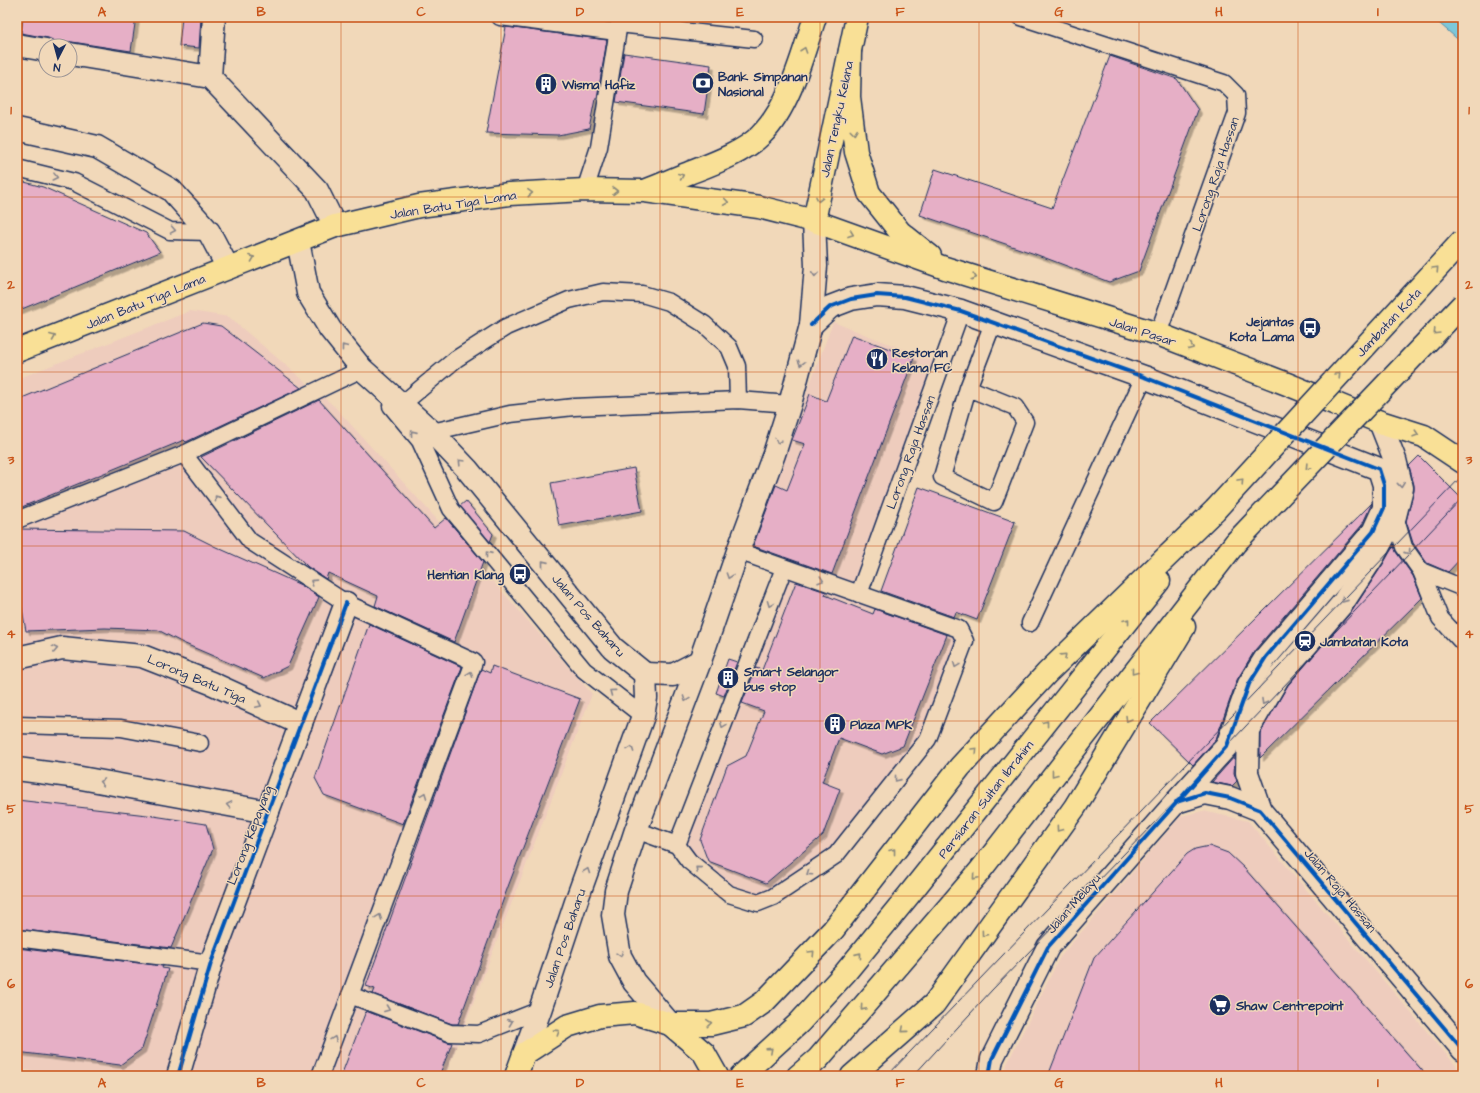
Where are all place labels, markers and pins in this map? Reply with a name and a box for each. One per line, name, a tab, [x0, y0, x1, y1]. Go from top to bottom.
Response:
place label: Bank Simpanan Nasional	[718, 68, 808, 101]
bank icon: Bank Simpanan Nasional	[690, 70, 716, 96]
building icon: Wisma Hafiz	[533, 71, 559, 97]
place label: Wisma Hafiz	[561, 76, 636, 94]
place label: Jejantas Kota Lama	[1229, 313, 1294, 346]
bus stop icon: Jejantas Kota Lama	[1297, 315, 1323, 341]
place label: Restoran Kelana FC	[892, 344, 953, 377]
restaurant icon: Restoran Kelana FC	[864, 346, 890, 372]
bus stop icon: Hentian Klang	[507, 561, 533, 587]
place label: Hentian Klang	[427, 566, 504, 586]
station icon: Jambatan Kota	[1292, 628, 1318, 654]
place label: Jambatan Kota	[1319, 633, 1409, 651]
place label: Smart Selangor bus stop	[743, 663, 839, 697]
building icon: Smart Selangor bus stop	[715, 665, 741, 691]
building icon: Plaza MPK	[822, 711, 848, 737]
place label: Plaza MPK	[850, 716, 912, 734]
supermarket icon: Shaw Centrepoint	[1207, 992, 1233, 1018]
place label: Shaw Centrepoint	[1235, 997, 1344, 1016]

